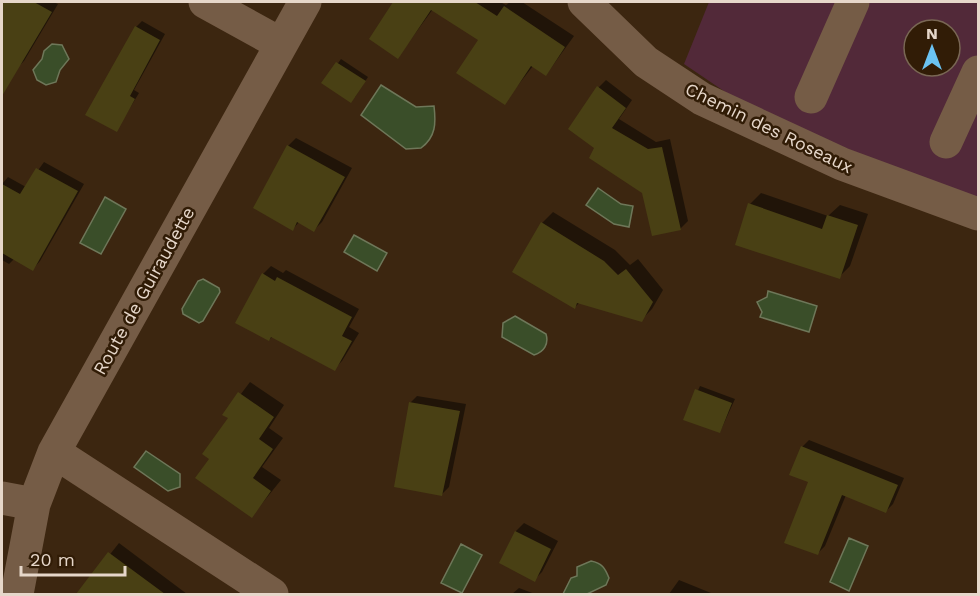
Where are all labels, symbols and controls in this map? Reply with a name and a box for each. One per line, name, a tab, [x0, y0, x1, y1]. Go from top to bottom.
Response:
north arrow	[902, 18, 962, 78]
text: N	[926, 24, 938, 43]
street label: Chemin des Roseaux	[682, 78, 856, 177]
street label: Route de Guiraudette	[89, 203, 198, 378]
scale bar	[21, 539, 124, 577]
text: 20 m	[30, 549, 75, 570]

